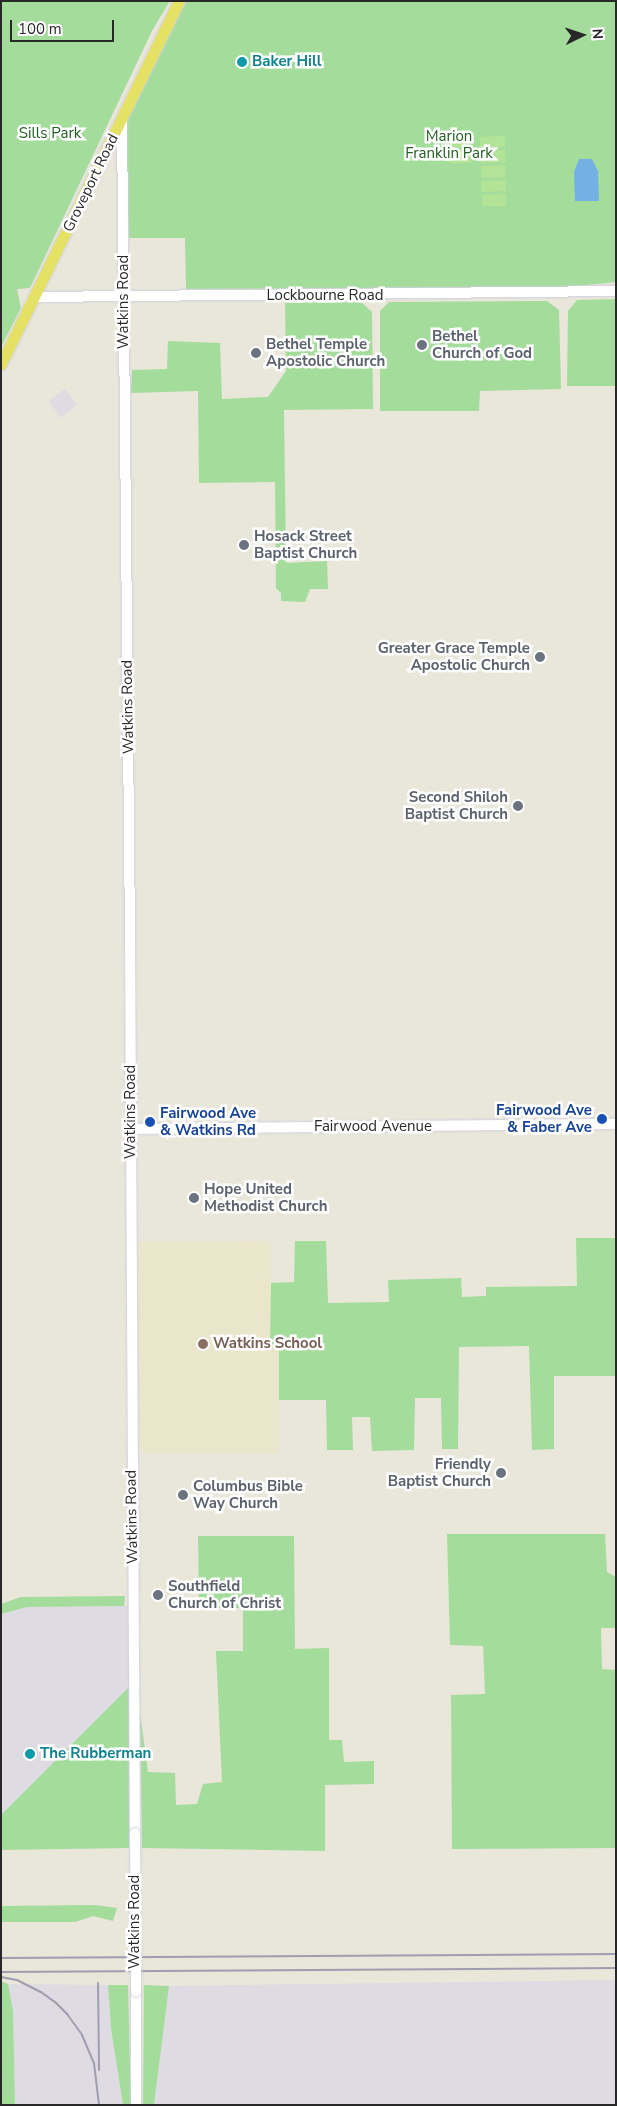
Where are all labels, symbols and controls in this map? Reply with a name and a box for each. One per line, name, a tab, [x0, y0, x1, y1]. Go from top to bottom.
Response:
scale bar	[12, 10, 116, 42]
north arrow	[557, 10, 607, 60]
text: 100 m	[18, 19, 62, 39]
text: N	[588, 28, 607, 40]
place label: Baker Hill	[252, 53, 321, 71]
marker: Baker Hill	[236, 56, 248, 68]
park label: Sills Park	[19, 125, 81, 143]
park label: Marion Franklin Park	[405, 127, 493, 162]
street label: Groveport Road	[59, 131, 123, 235]
street label: Watkins Road	[115, 255, 133, 349]
street label: Lockbourne Road	[267, 287, 383, 305]
place label: Bethel Church of God	[432, 327, 532, 362]
place label: Bethel Temple Apostolic Church	[266, 335, 385, 370]
marker: Bethel Church of God	[416, 339, 428, 351]
marker: Bethel Temple Apostolic Church	[250, 347, 262, 359]
place label: Hosack Street Baptist Church	[254, 527, 357, 562]
marker: Hosack Street Baptist Church	[238, 539, 250, 551]
place label: Greater Grace Temple Apostolic Church	[378, 639, 530, 674]
marker: Greater Grace Temple Apostolic Church	[534, 651, 546, 663]
street label: Watkins Road	[118, 660, 138, 754]
place label: Second Shiloh Baptist Church	[405, 788, 508, 823]
marker: Second Shiloh Baptist Church	[512, 800, 524, 812]
street label: Watkins Road	[122, 1065, 140, 1159]
place label: Fairwood Ave & Faber Ave	[496, 1101, 592, 1136]
place label: Fairwood Ave & Watkins Rd	[160, 1104, 256, 1139]
marker: Fairwood Ave & Faber Ave	[596, 1113, 608, 1125]
marker: Fairwood Ave & Watkins Rd	[144, 1116, 156, 1128]
street label: Fairwood Avenue	[314, 1118, 432, 1136]
place label: Hope United Methodist Church	[204, 1180, 327, 1215]
marker: Hope United Methodist Church	[188, 1192, 200, 1204]
place label: Watkins School	[213, 1335, 322, 1353]
marker: Watkins School	[197, 1338, 209, 1350]
place label: Friendly Baptist Church	[388, 1455, 491, 1490]
marker: Friendly Baptist Church	[495, 1467, 507, 1479]
street label: Watkins Road	[122, 1470, 142, 1564]
place label: Columbus Bible Way Church	[193, 1477, 303, 1512]
marker: Columbus Bible Way Church	[177, 1489, 189, 1501]
place label: Southfield Church of Christ	[168, 1577, 281, 1612]
marker: Southfield Church of Christ	[152, 1589, 164, 1601]
place label: The Rubberman	[40, 1745, 151, 1763]
marker: The Rubberman	[24, 1748, 36, 1760]
street label: Watkins Road	[126, 1875, 144, 1969]

